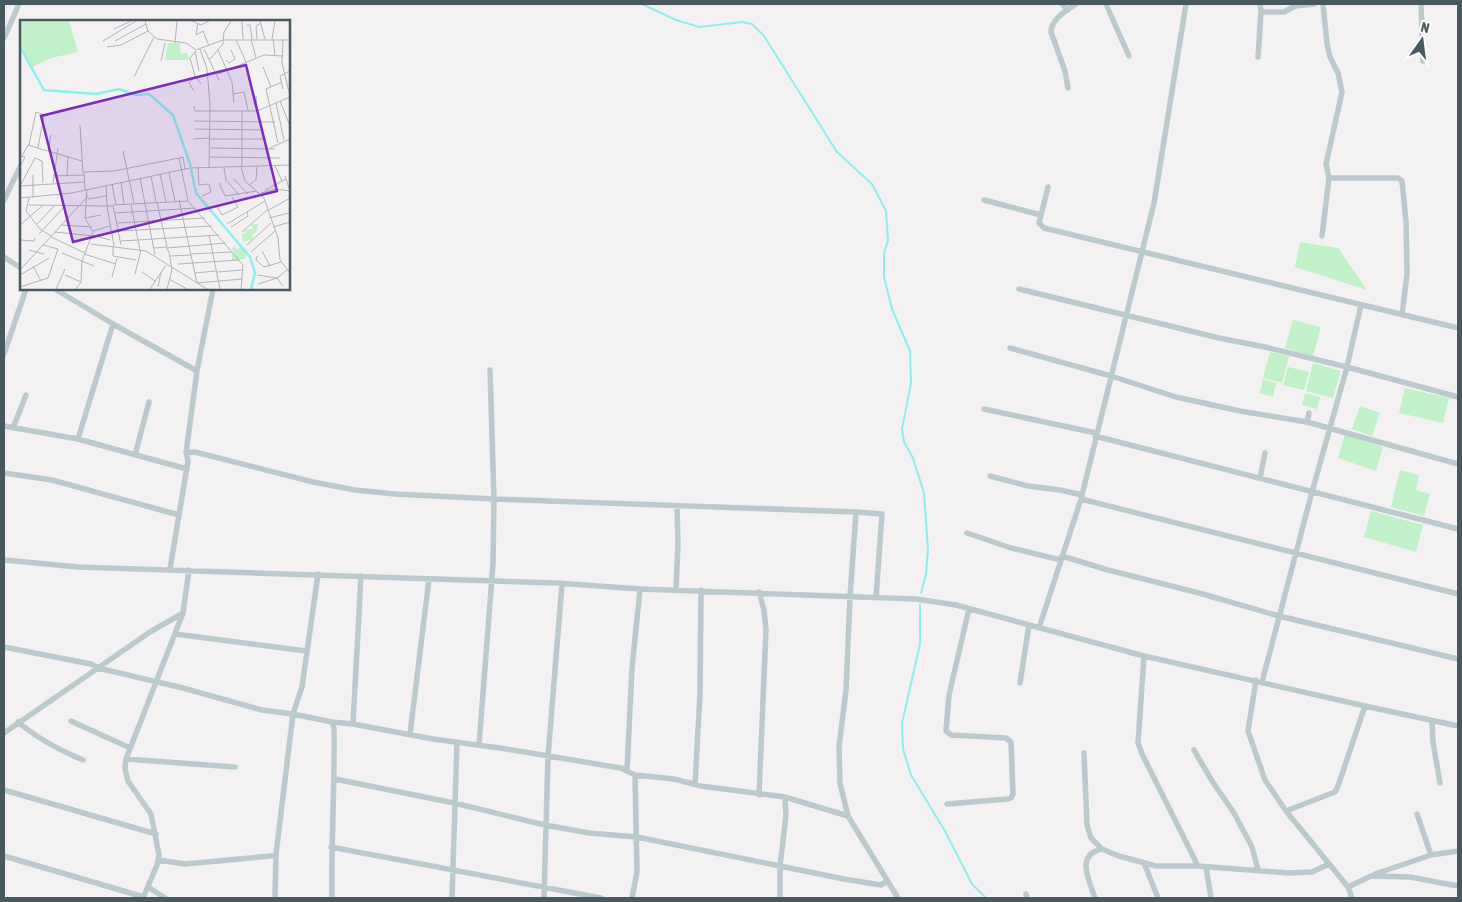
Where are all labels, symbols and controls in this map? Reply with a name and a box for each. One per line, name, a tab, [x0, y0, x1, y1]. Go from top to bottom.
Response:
north arrow	[1397, 15, 1447, 65]
text: N	[1419, 19, 1431, 36]
inset map	[20, 20, 290, 290]

